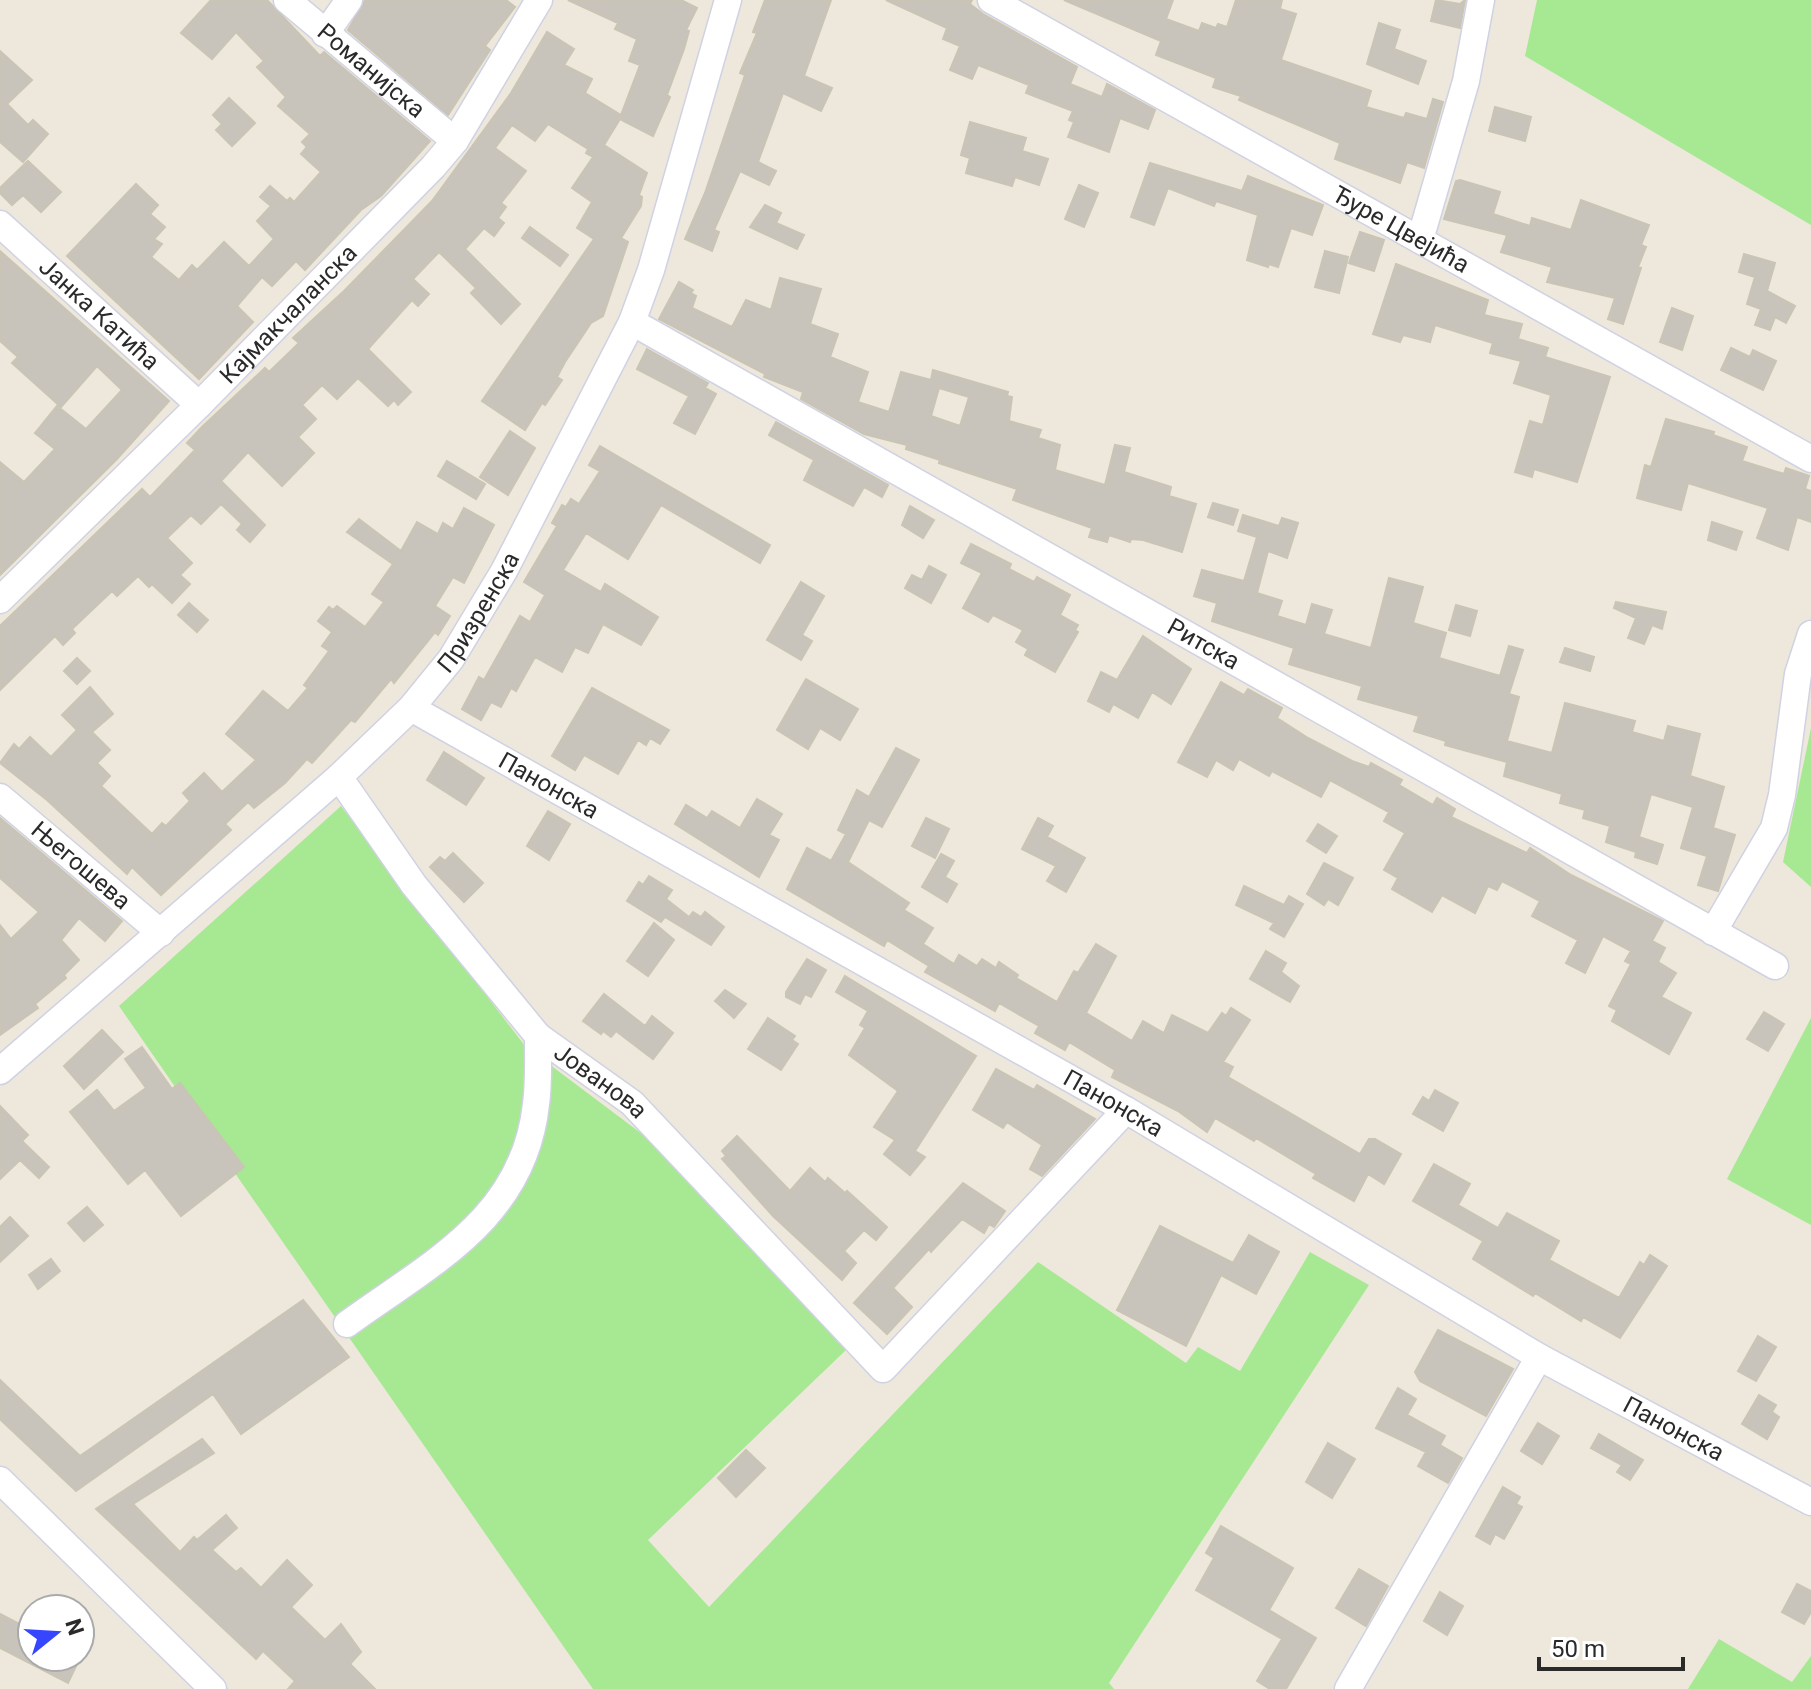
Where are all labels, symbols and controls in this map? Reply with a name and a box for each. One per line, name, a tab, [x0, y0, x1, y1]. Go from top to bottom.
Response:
street label: Романијска	[312, 18, 431, 124]
street label: Ђуре Цвејића	[1328, 180, 1474, 279]
street label: Кајмакчаланска	[214, 239, 363, 389]
street label: Јанка Катића	[33, 252, 165, 376]
street label: Призренска	[432, 547, 525, 678]
street label: Ритска	[1163, 613, 1244, 675]
street label: Панонска	[494, 746, 604, 825]
street label: Његошева	[26, 816, 136, 915]
street label: Јованова	[549, 1038, 653, 1124]
street label: Панонска	[1059, 1064, 1168, 1143]
street label: Панонска	[1618, 1390, 1729, 1467]
north arrow	[16, 1593, 96, 1673]
text: N	[60, 1616, 89, 1638]
scale bar	[1539, 1621, 1683, 1671]
text: 50 m	[1551, 1635, 1605, 1663]

